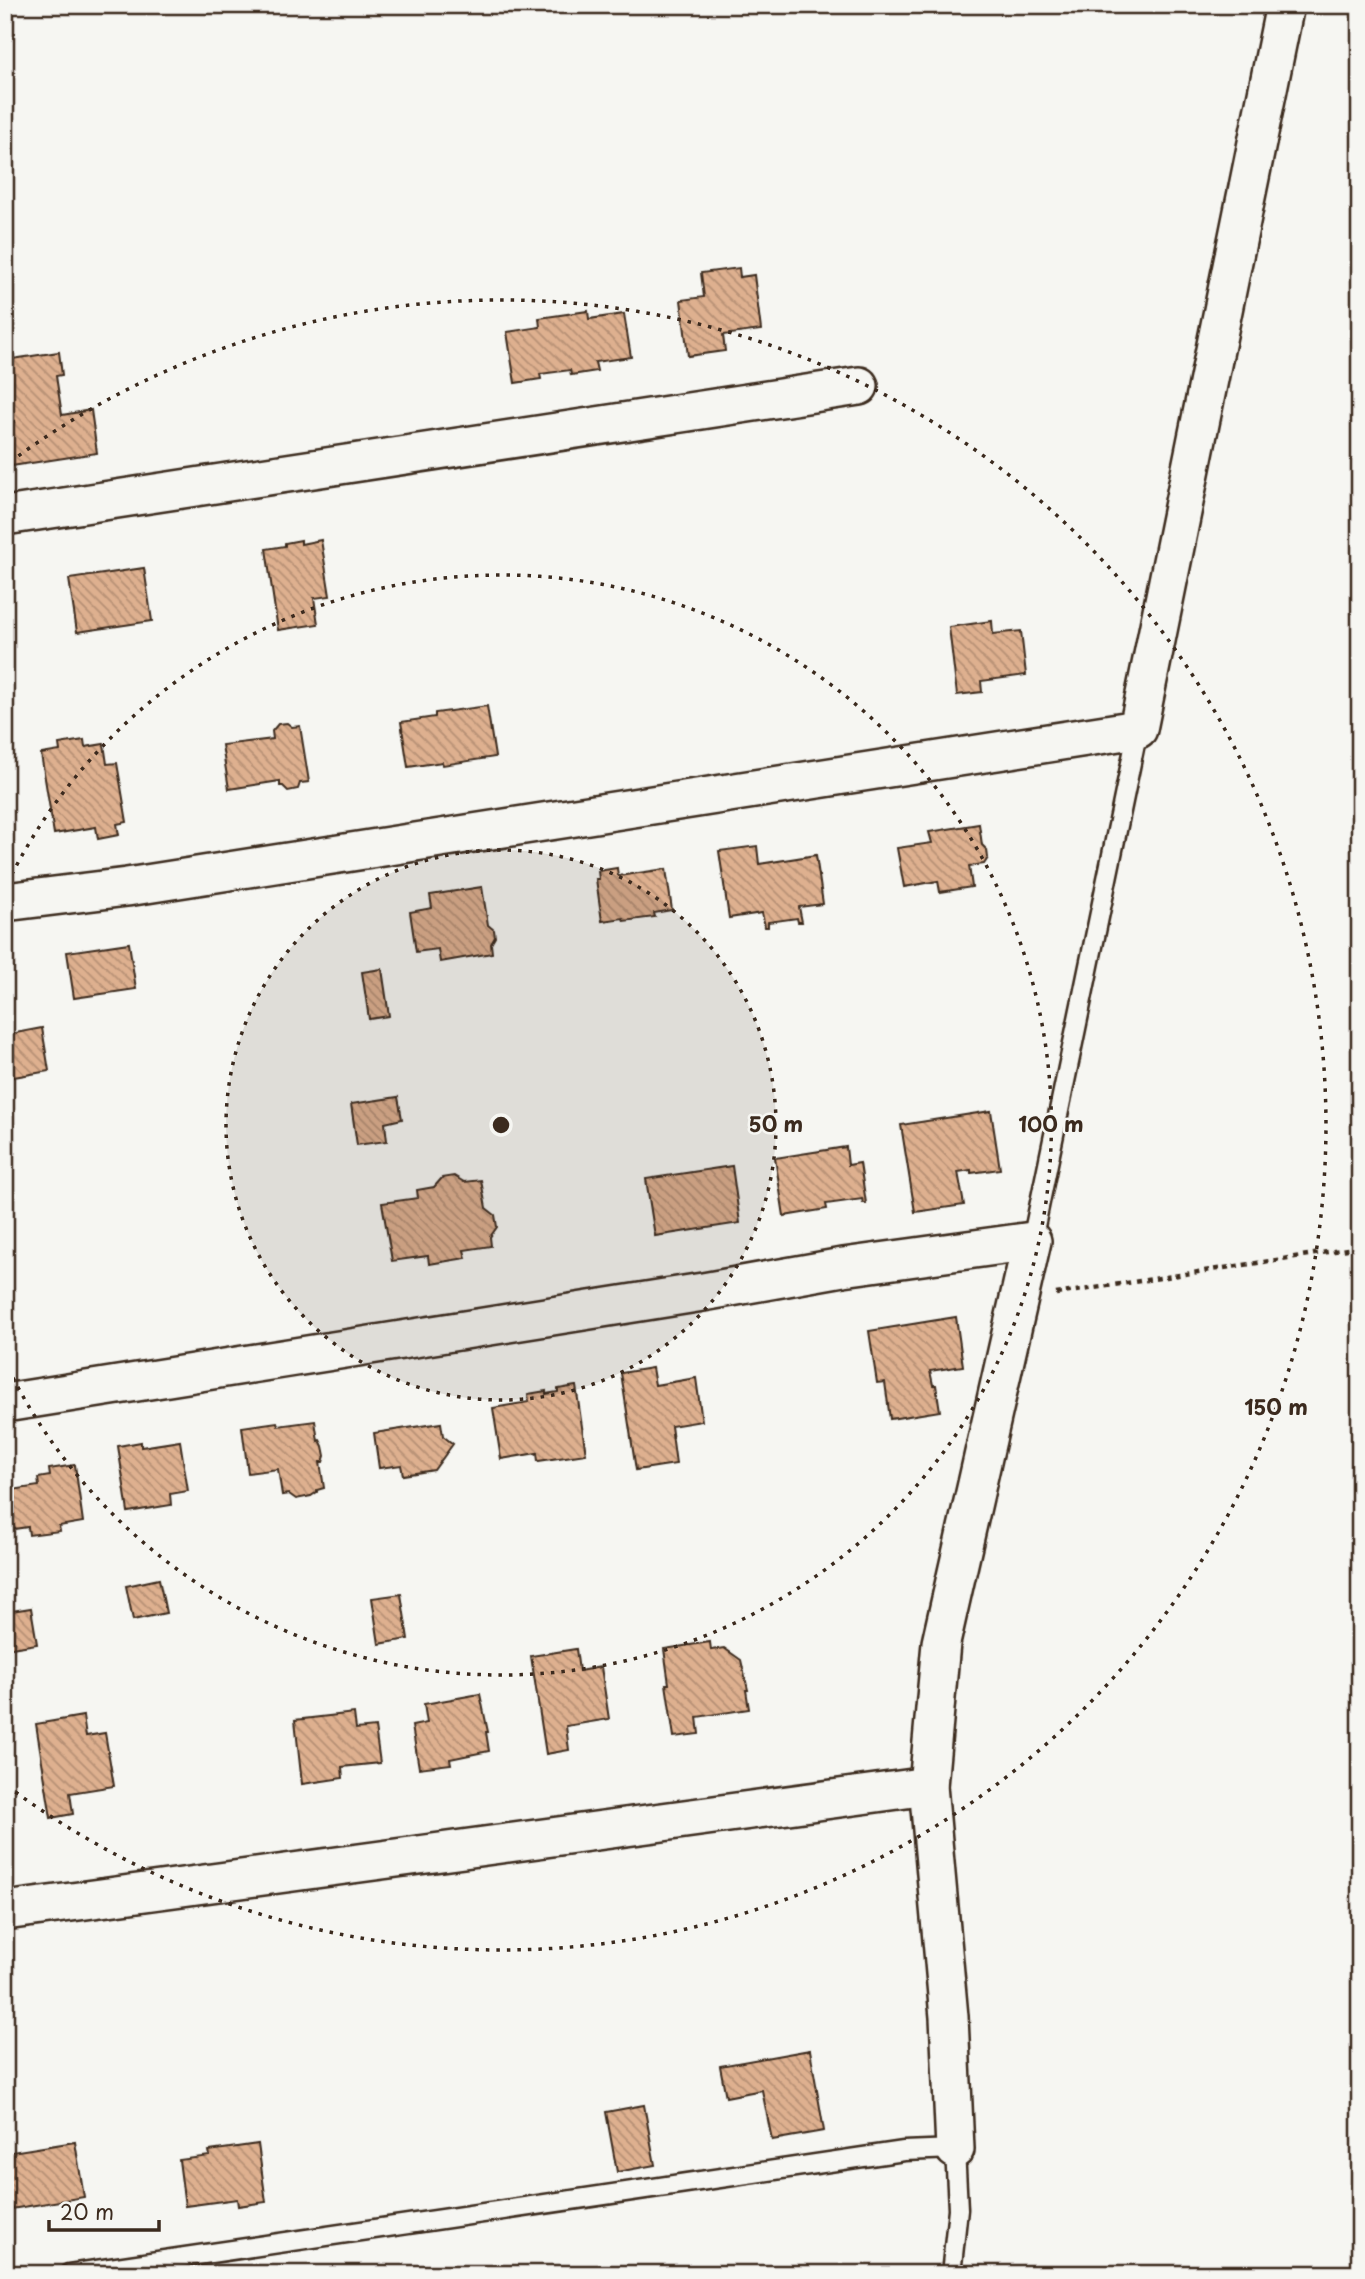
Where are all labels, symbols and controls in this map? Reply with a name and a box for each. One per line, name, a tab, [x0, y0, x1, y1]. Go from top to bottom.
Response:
text: 50 m	[749, 1107, 803, 1139]
text: 100 m	[1018, 1107, 1084, 1139]
centre of rings	[489, 1113, 513, 1137]
text: 150 m	[1244, 1390, 1308, 1422]
scale bar	[49, 2188, 159, 2232]
text: 20 m	[60, 2195, 114, 2227]

